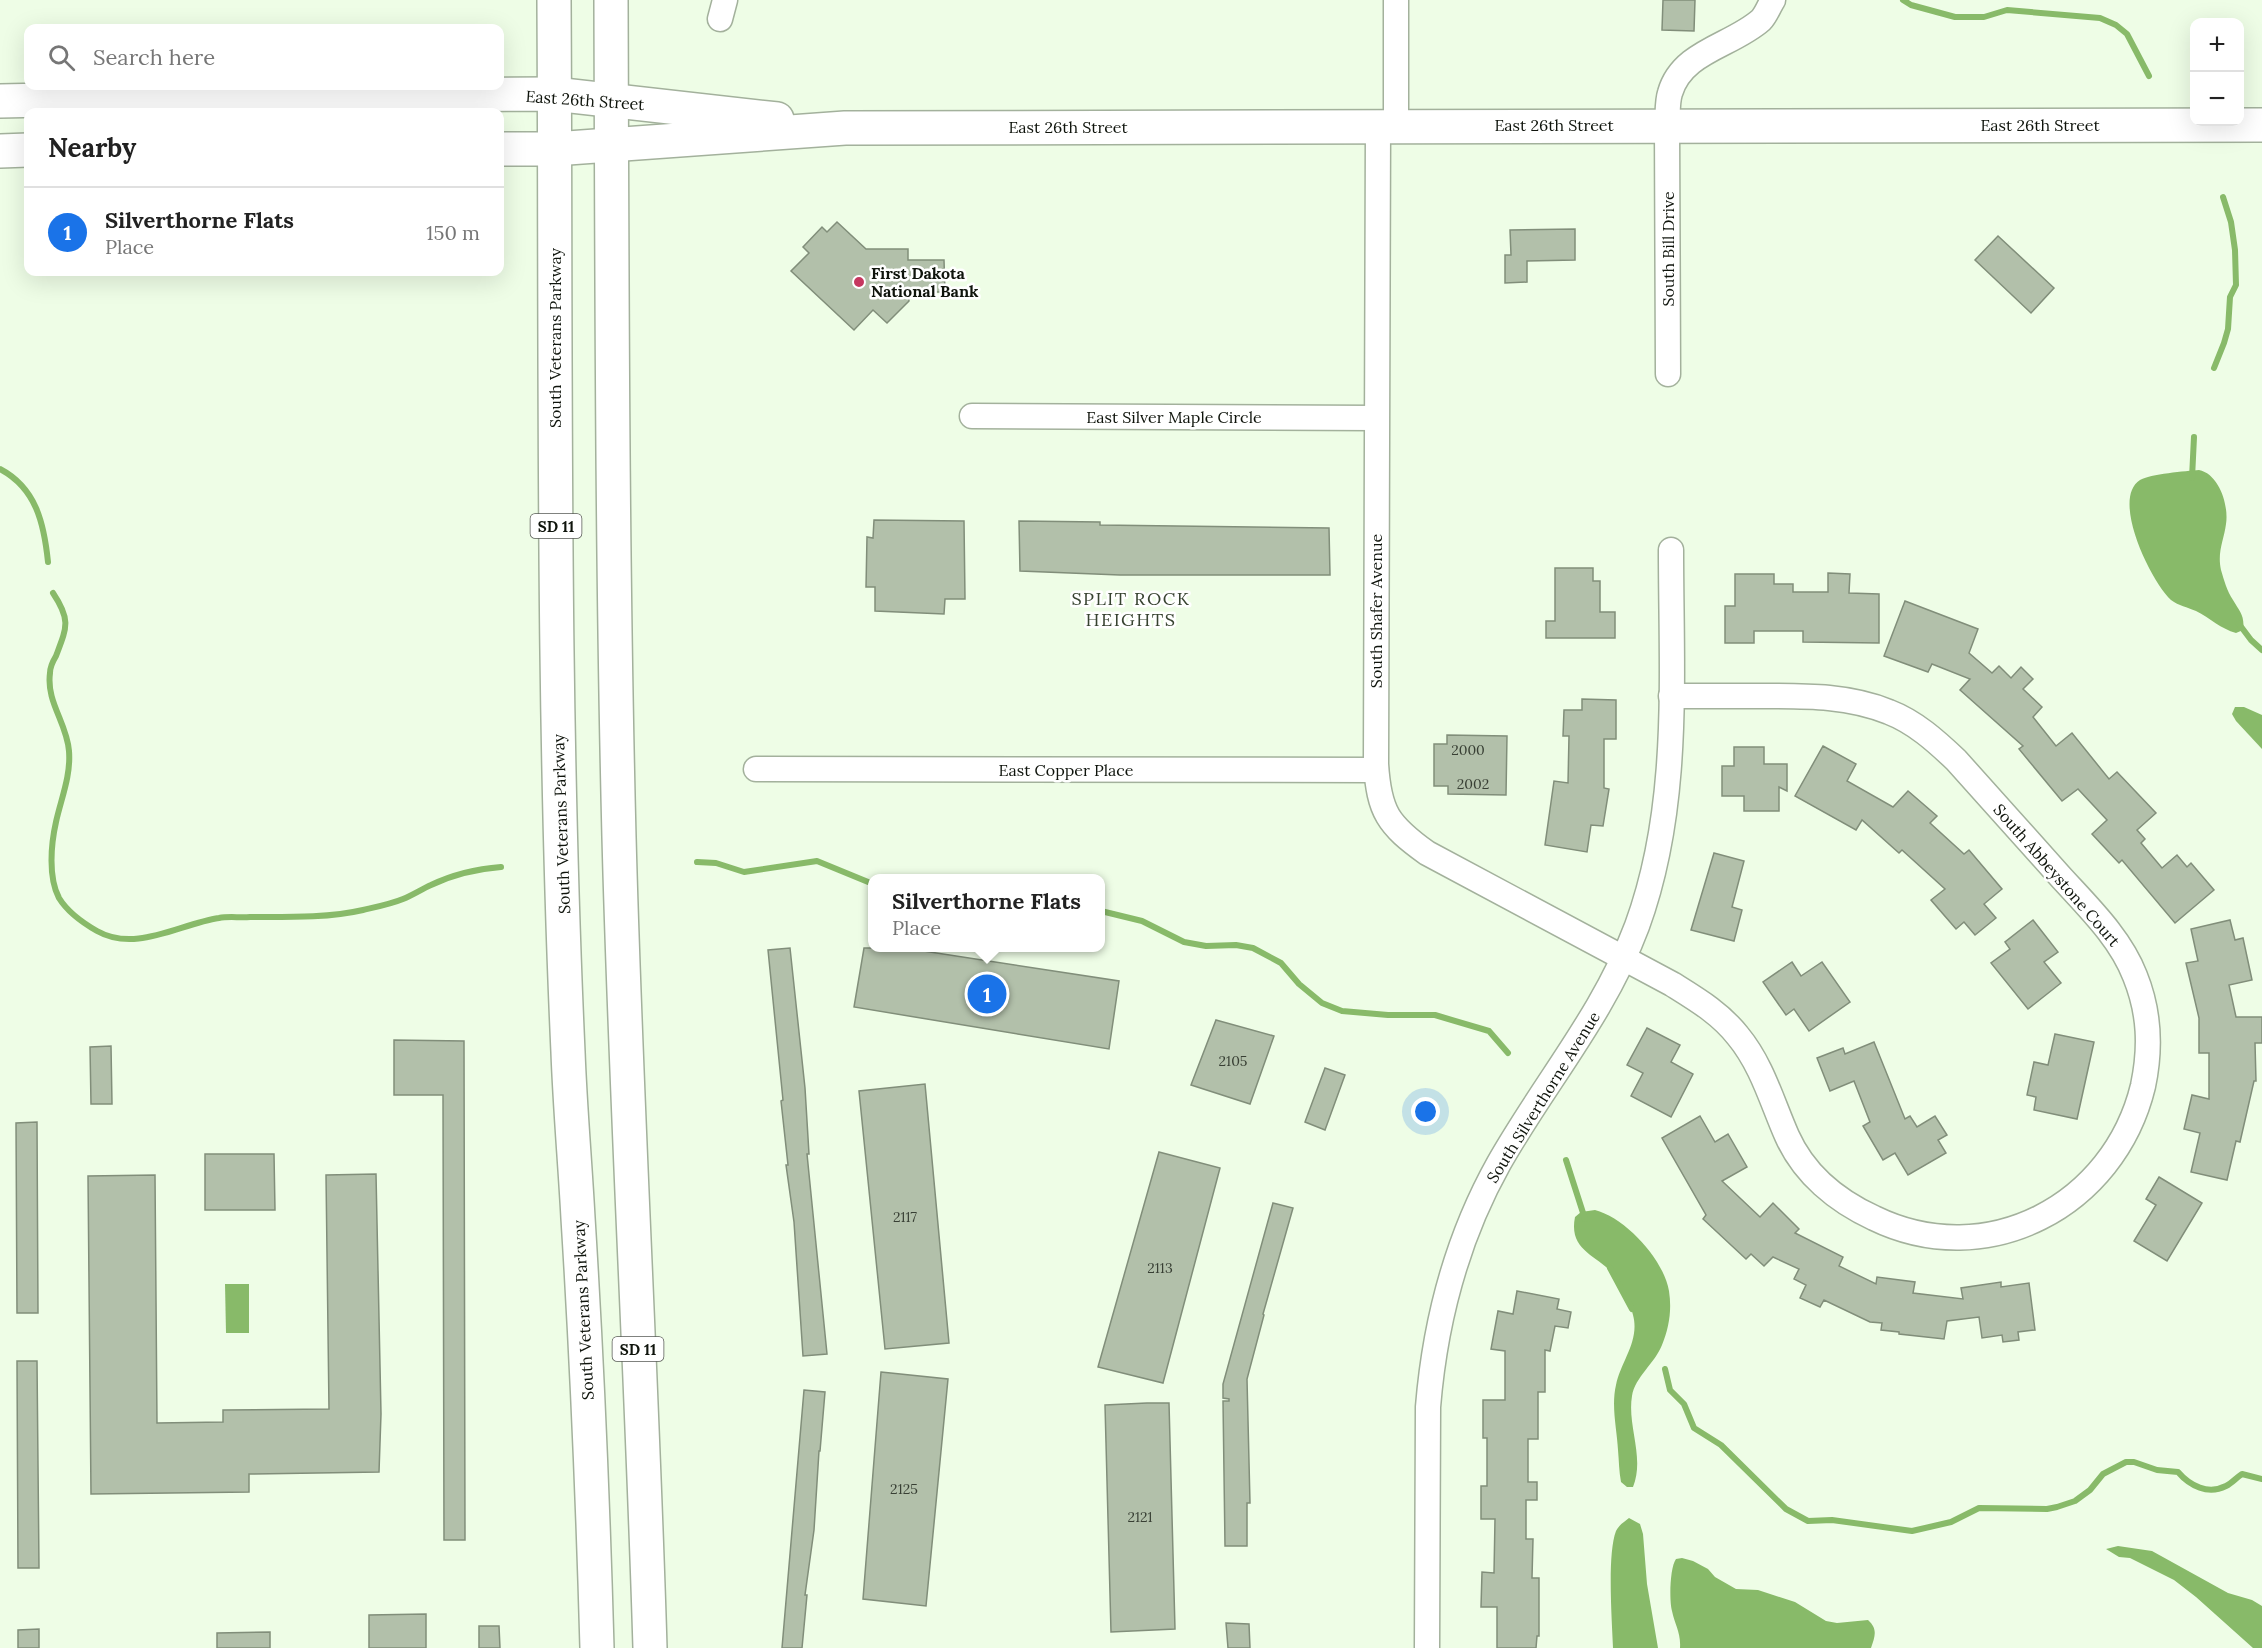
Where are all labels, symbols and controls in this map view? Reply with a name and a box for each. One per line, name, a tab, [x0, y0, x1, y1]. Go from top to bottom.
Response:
map controls	[2190, 18, 2244, 126]
button: +	[2190, 18, 2244, 72]
search box	[24, 24, 504, 90]
icon: search	[45, 41, 78, 74]
text: Search here	[93, 43, 215, 71]
button: −	[2190, 72, 2244, 126]
street label: East 26th Street	[525, 86, 646, 114]
street label: East 26th Street	[1494, 115, 1614, 135]
street label: East 26th Street	[1980, 115, 2100, 135]
street label: East 26th Street	[1008, 117, 1128, 137]
text: Nearby	[48, 131, 136, 164]
street label: South Bill Drive	[1658, 191, 1678, 307]
text: Silverthorne Flats	[105, 206, 294, 234]
text: 1	[63, 220, 72, 245]
text: 150 m	[426, 220, 480, 245]
text: Place	[105, 234, 154, 259]
street label: South Veterans Parkway	[545, 247, 565, 428]
place label: First Dakota National Bank	[871, 263, 979, 301]
marker: First Dakota National Bank	[852, 275, 866, 289]
street label: East Silver Maple Circle	[1086, 407, 1262, 427]
road number: SD 11	[530, 514, 582, 538]
street label: South Shafer Avenue	[1366, 534, 1386, 688]
district label: SPLIT ROCK HEIGHTS	[1071, 587, 1191, 631]
street label: South Veterans Parkway	[548, 733, 574, 914]
house number: 2000	[1451, 741, 1485, 759]
street label: East Copper Place	[999, 760, 1134, 780]
house number: 2002	[1457, 775, 1489, 793]
street label: South Abbeystone Court	[1990, 800, 2125, 951]
popup	[868, 874, 1105, 952]
text: Silverthorne Flats	[892, 887, 1081, 915]
text: Place	[892, 915, 941, 940]
pin: 1	[968, 972, 1006, 1016]
street label: South Silverthorne Avenue	[1482, 1007, 1604, 1186]
house number: 2105	[1219, 1052, 1247, 1070]
your location	[1411, 1097, 1440, 1126]
house number: 2117	[893, 1208, 918, 1226]
street label: South Veterans Parkway	[568, 1219, 598, 1400]
house number: 2113	[1147, 1259, 1173, 1277]
road number: SD 11	[612, 1337, 664, 1361]
house number: 2125	[890, 1480, 918, 1498]
house number: 2121	[1127, 1508, 1153, 1526]

